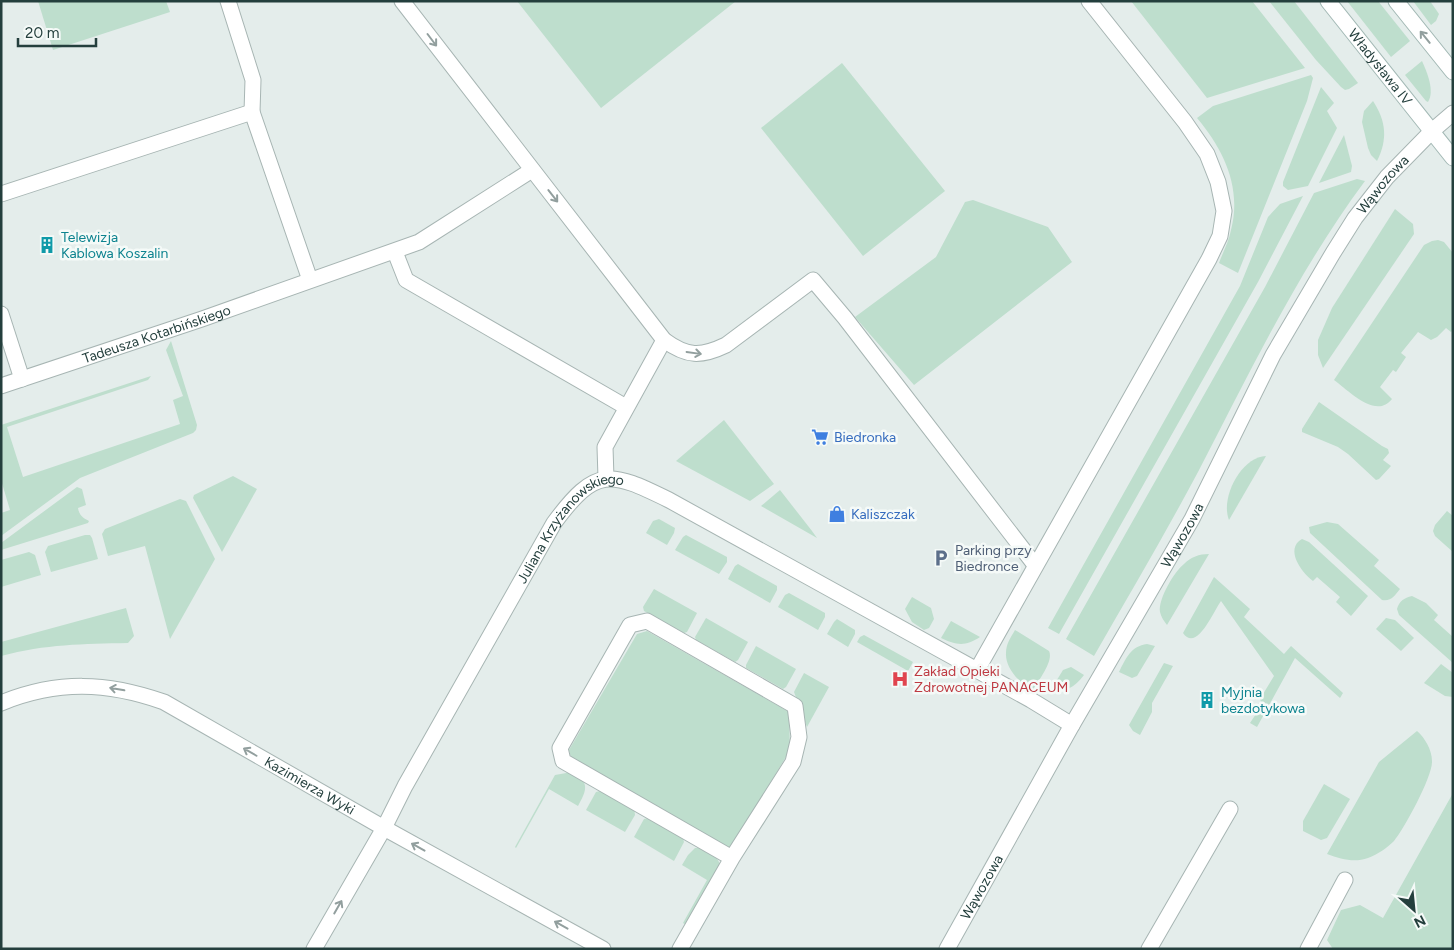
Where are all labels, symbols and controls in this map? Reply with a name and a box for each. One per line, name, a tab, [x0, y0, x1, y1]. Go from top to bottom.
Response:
scale bar	[18, 15, 95, 47]
text: 20 m	[25, 24, 59, 42]
street label: Władysława IV	[1345, 25, 1416, 108]
one-way arrow	[1419, 30, 1430, 43]
one-way arrow	[426, 33, 437, 46]
street label: Wąwozowa	[1353, 152, 1412, 217]
one-way arrow	[548, 189, 559, 202]
place label: Telewizja Kablowa Koszalin	[61, 229, 169, 262]
building icon: Telewizja Kablowa Koszalin	[37, 235, 57, 255]
street label: Tadeusza Kotarbińskiego	[80, 301, 233, 367]
one-way arrow	[685, 348, 701, 358]
supermarket icon: Biedronka	[810, 427, 830, 447]
place label: Biedronka	[834, 429, 896, 446]
street label: Juliana Krzyżanowskiego	[513, 470, 625, 586]
street label: Wąwozowa	[1157, 500, 1207, 571]
shop icon: Kaliszczak	[827, 504, 847, 524]
place label: Kaliszczak	[851, 506, 915, 523]
place label: Parking przy Biedronce	[955, 542, 1032, 575]
parking icon: Parking przy Biedronce	[931, 548, 951, 568]
place label: Zakład Opieki Zdrowotnej PANACEUM	[914, 663, 1068, 696]
hospital icon: Zakład Opieki Zdrowotnej PANACEUM	[890, 669, 910, 689]
one-way arrow	[109, 683, 125, 693]
place label: Myjnia bezdotykowa	[1221, 684, 1305, 717]
building icon: Myjnia bezdotykowa	[1197, 690, 1217, 710]
one-way arrow	[244, 746, 258, 756]
street label: Kazimierza Wyki	[261, 753, 358, 818]
one-way arrow	[412, 842, 426, 852]
street label: Wąwozowa	[957, 852, 1006, 922]
north arrow	[1389, 885, 1439, 935]
one-way arrow	[333, 899, 343, 914]
text: N	[1411, 911, 1428, 931]
one-way arrow	[554, 920, 568, 930]

